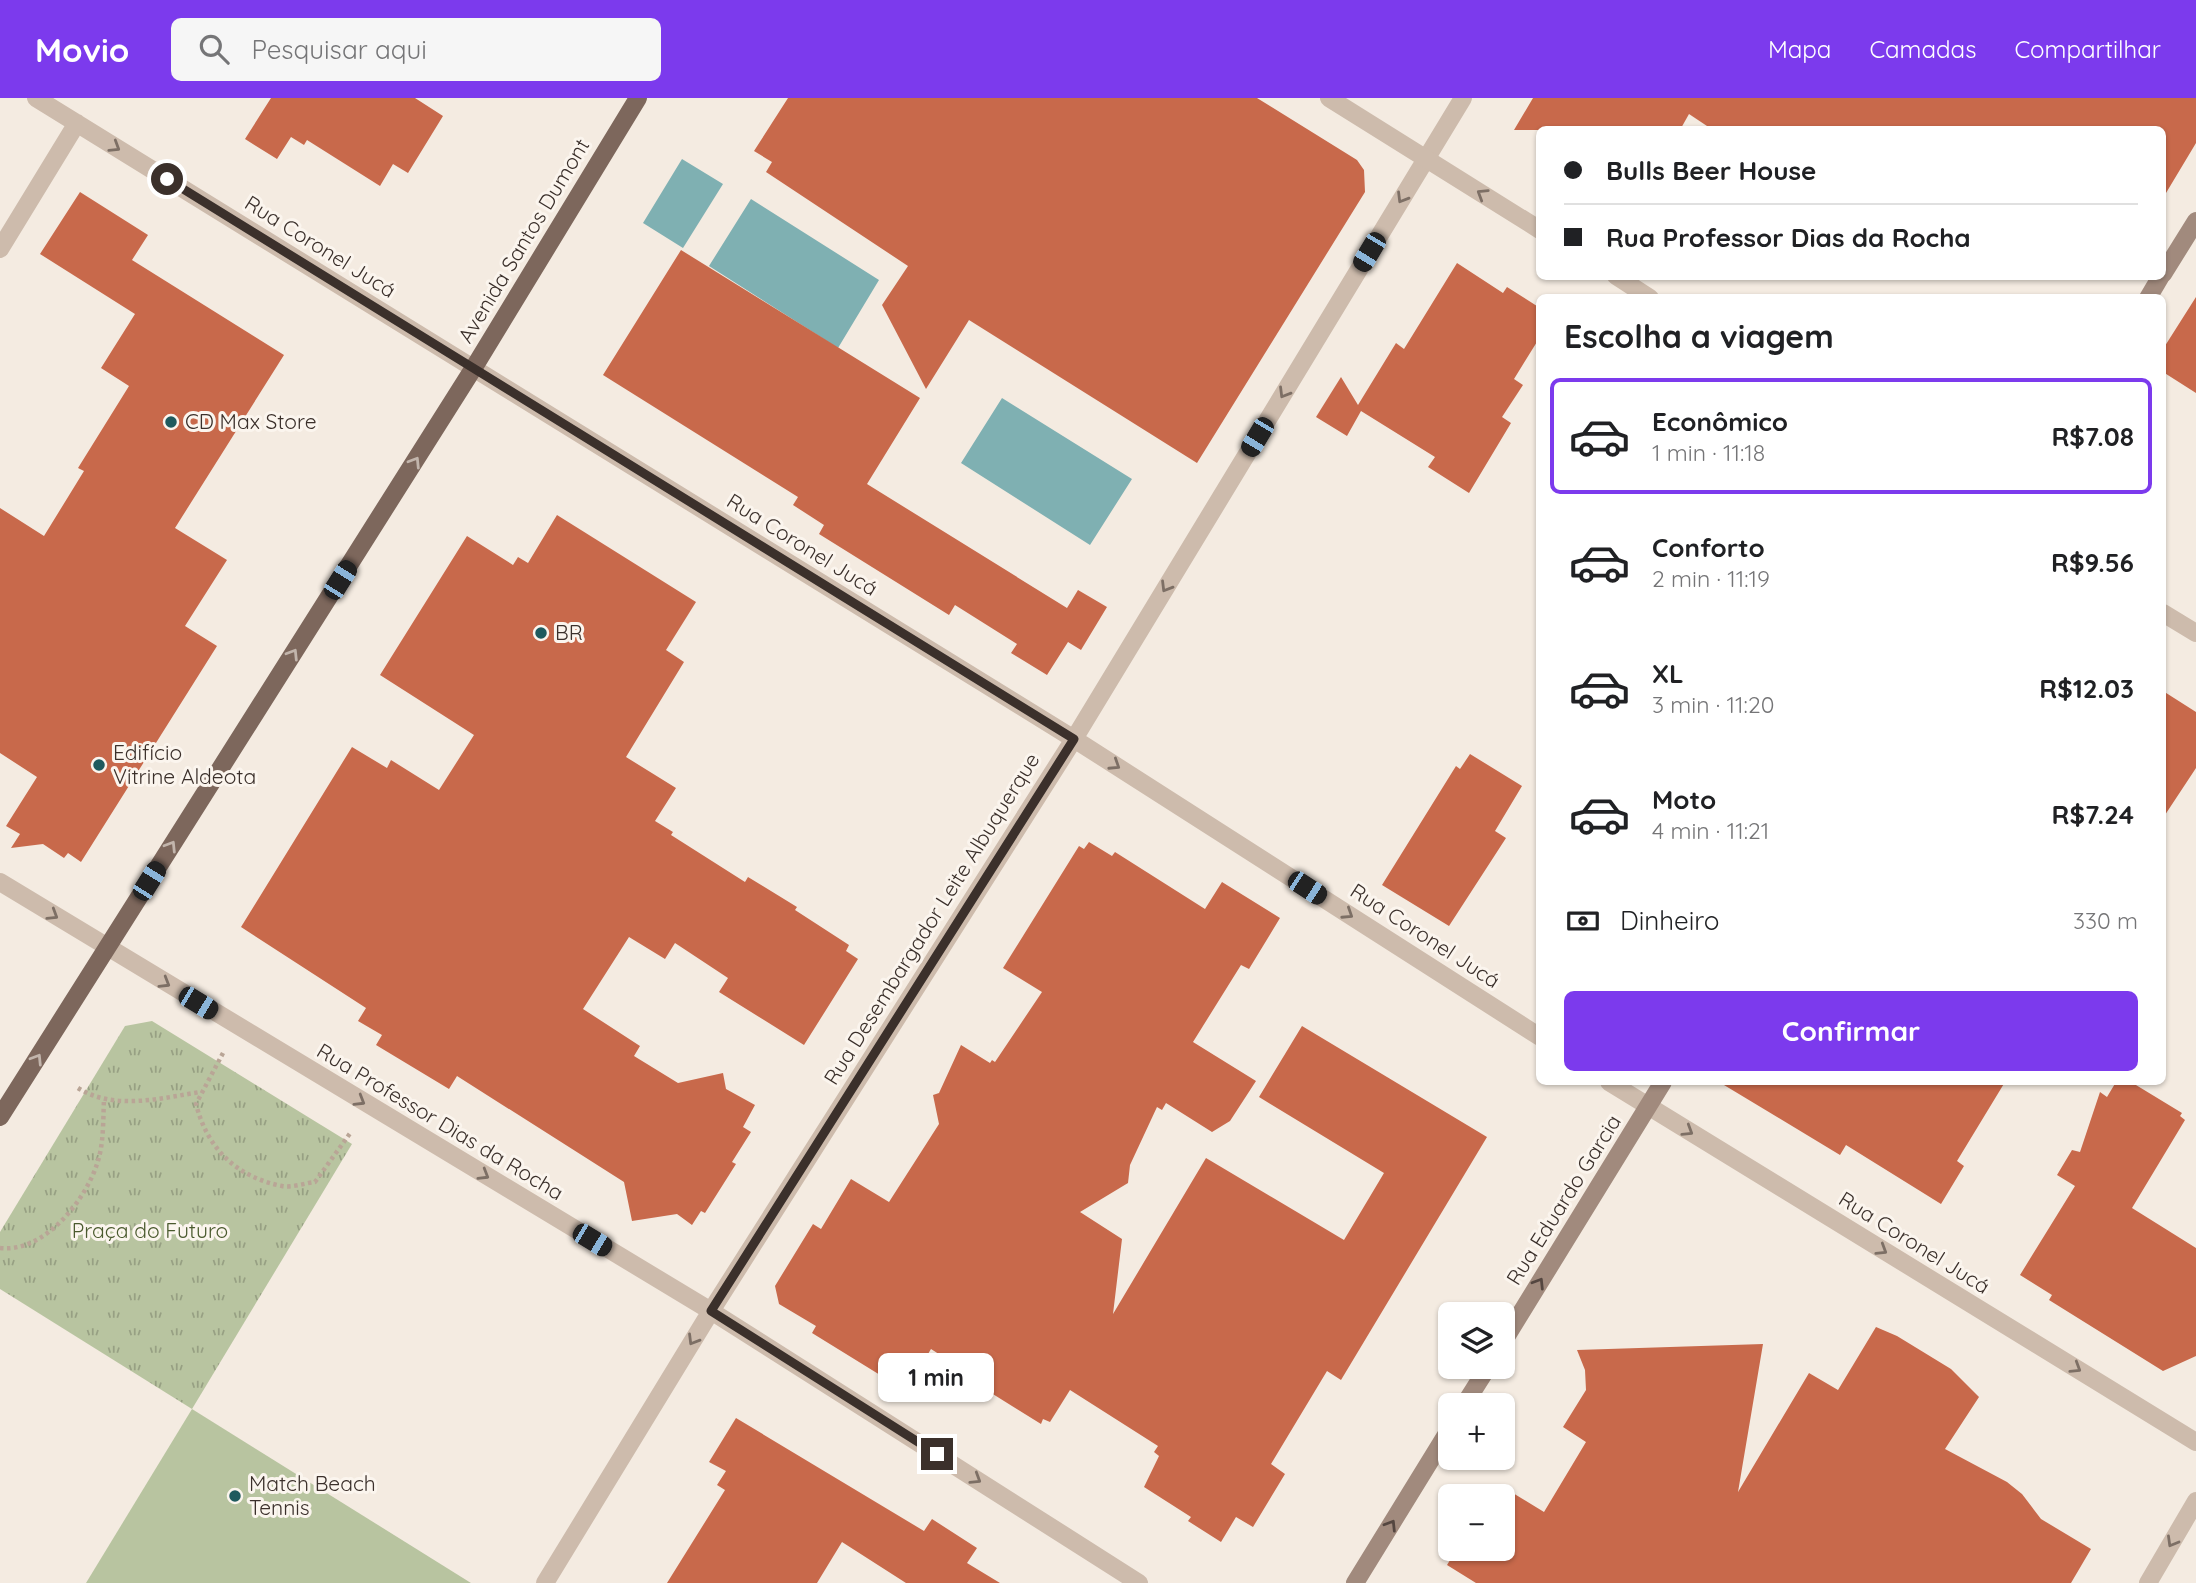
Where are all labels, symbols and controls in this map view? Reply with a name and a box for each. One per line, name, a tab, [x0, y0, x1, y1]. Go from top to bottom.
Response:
search box	[171, 18, 661, 81]
text: Movio	[35, 29, 129, 70]
icon: search	[195, 30, 233, 68]
text: Pesquisar aqui	[251, 33, 427, 66]
text: Mapa	[1768, 34, 1831, 64]
text: Camadas	[1869, 34, 1976, 64]
text: Compartilhar	[2014, 34, 2161, 64]
street label: Avenida Santos Dumont	[452, 134, 594, 347]
one-way arrow	[107, 138, 120, 151]
text: Bulls Beer House	[1606, 154, 1816, 187]
route start	[151, 163, 183, 195]
street label: Rua Coronel Jucá	[240, 189, 401, 303]
one-way arrow	[1477, 189, 1490, 202]
one-way arrow	[1397, 191, 1410, 204]
text: Rua Professor Dias da Rocha	[1606, 221, 1971, 254]
car	[1350, 229, 1389, 275]
text: Escolha a viagem	[1564, 316, 1834, 356]
one-way arrow	[1279, 385, 1292, 398]
icon: car	[1568, 405, 1631, 468]
text: Econômico	[1652, 405, 1788, 438]
place label: CD Max Store	[185, 408, 317, 434]
marker: CD Max Store	[163, 414, 179, 430]
car	[1238, 414, 1277, 460]
text: R$7.08	[2051, 420, 2134, 453]
text: 1 min · 11:18	[1652, 438, 1765, 467]
one-way arrow	[406, 456, 419, 469]
street label: Rua Coronel Jucá	[722, 487, 883, 601]
icon: car	[1568, 531, 1631, 594]
text: Conforto	[1652, 531, 1765, 564]
text: R$9.56	[2051, 546, 2134, 579]
car	[320, 557, 361, 603]
text: 2 min · 11:19	[1652, 564, 1770, 593]
one-way arrow	[1161, 580, 1174, 593]
place label: BR	[555, 619, 583, 645]
marker: BR	[533, 625, 549, 641]
one-way arrow	[285, 648, 298, 661]
icon: car	[1568, 657, 1631, 720]
text: XL	[1652, 657, 1684, 690]
text: R$12.03	[2039, 672, 2134, 705]
text: 3 min · 11:20	[1652, 690, 1774, 719]
place label: Edifício Vitrine Aldeota	[113, 739, 256, 789]
street label: Rua Desembargador Leite Albuquerque	[818, 748, 1045, 1089]
marker: Edifício Vitrine Aldeota	[91, 757, 107, 773]
one-way arrow	[1107, 757, 1120, 770]
icon: car	[1568, 783, 1631, 846]
text: Moto	[1652, 783, 1716, 816]
text: R$7.24	[2052, 798, 2134, 831]
text: 4 min · 11:21	[1652, 816, 1769, 845]
one-way arrow	[163, 841, 176, 854]
car	[129, 858, 170, 904]
car	[1284, 868, 1331, 908]
street label: Rua Coronel Jucá	[1346, 877, 1505, 993]
icon: cash	[1564, 902, 1602, 940]
text: Dinheiro	[1620, 904, 1719, 937]
one-way arrow	[46, 906, 59, 919]
one-way arrow	[1340, 906, 1353, 919]
text: 330 m	[2073, 906, 2138, 935]
one-way arrow	[158, 975, 171, 988]
car	[175, 983, 222, 1023]
button: Confirmar	[1564, 991, 2138, 1071]
street label: Rua Professor Dias da Rocha	[312, 1037, 569, 1205]
one-way arrow	[28, 1054, 41, 1067]
one-way arrow	[353, 1092, 366, 1105]
street label: Rua Eduardo Garcia	[1500, 1109, 1626, 1289]
one-way arrow	[1680, 1122, 1693, 1135]
one-way arrow	[477, 1167, 490, 1180]
street label: Rua Coronel Jucá	[1834, 1185, 1995, 1299]
park label: Praça do Futuro	[72, 1217, 228, 1243]
car	[569, 1220, 616, 1260]
one-way arrow	[1874, 1241, 1887, 1254]
one-way arrow	[1531, 1278, 1544, 1291]
map controls	[1438, 1302, 1515, 1561]
button: layers	[1438, 1302, 1515, 1379]
one-way arrow	[689, 1333, 702, 1346]
callout: 1 min	[879, 1352, 995, 1402]
one-way arrow	[2068, 1360, 2081, 1373]
text: 1 min	[908, 1363, 964, 1392]
button: +	[1438, 1393, 1515, 1470]
route end	[921, 1438, 953, 1470]
place label: Match Beach Tennis	[249, 1470, 376, 1520]
one-way arrow	[968, 1471, 981, 1484]
button: −	[1438, 1484, 1515, 1561]
marker: Match Beach Tennis	[227, 1488, 243, 1504]
one-way arrow	[1382, 1519, 1395, 1532]
one-way arrow	[2167, 1534, 2180, 1547]

